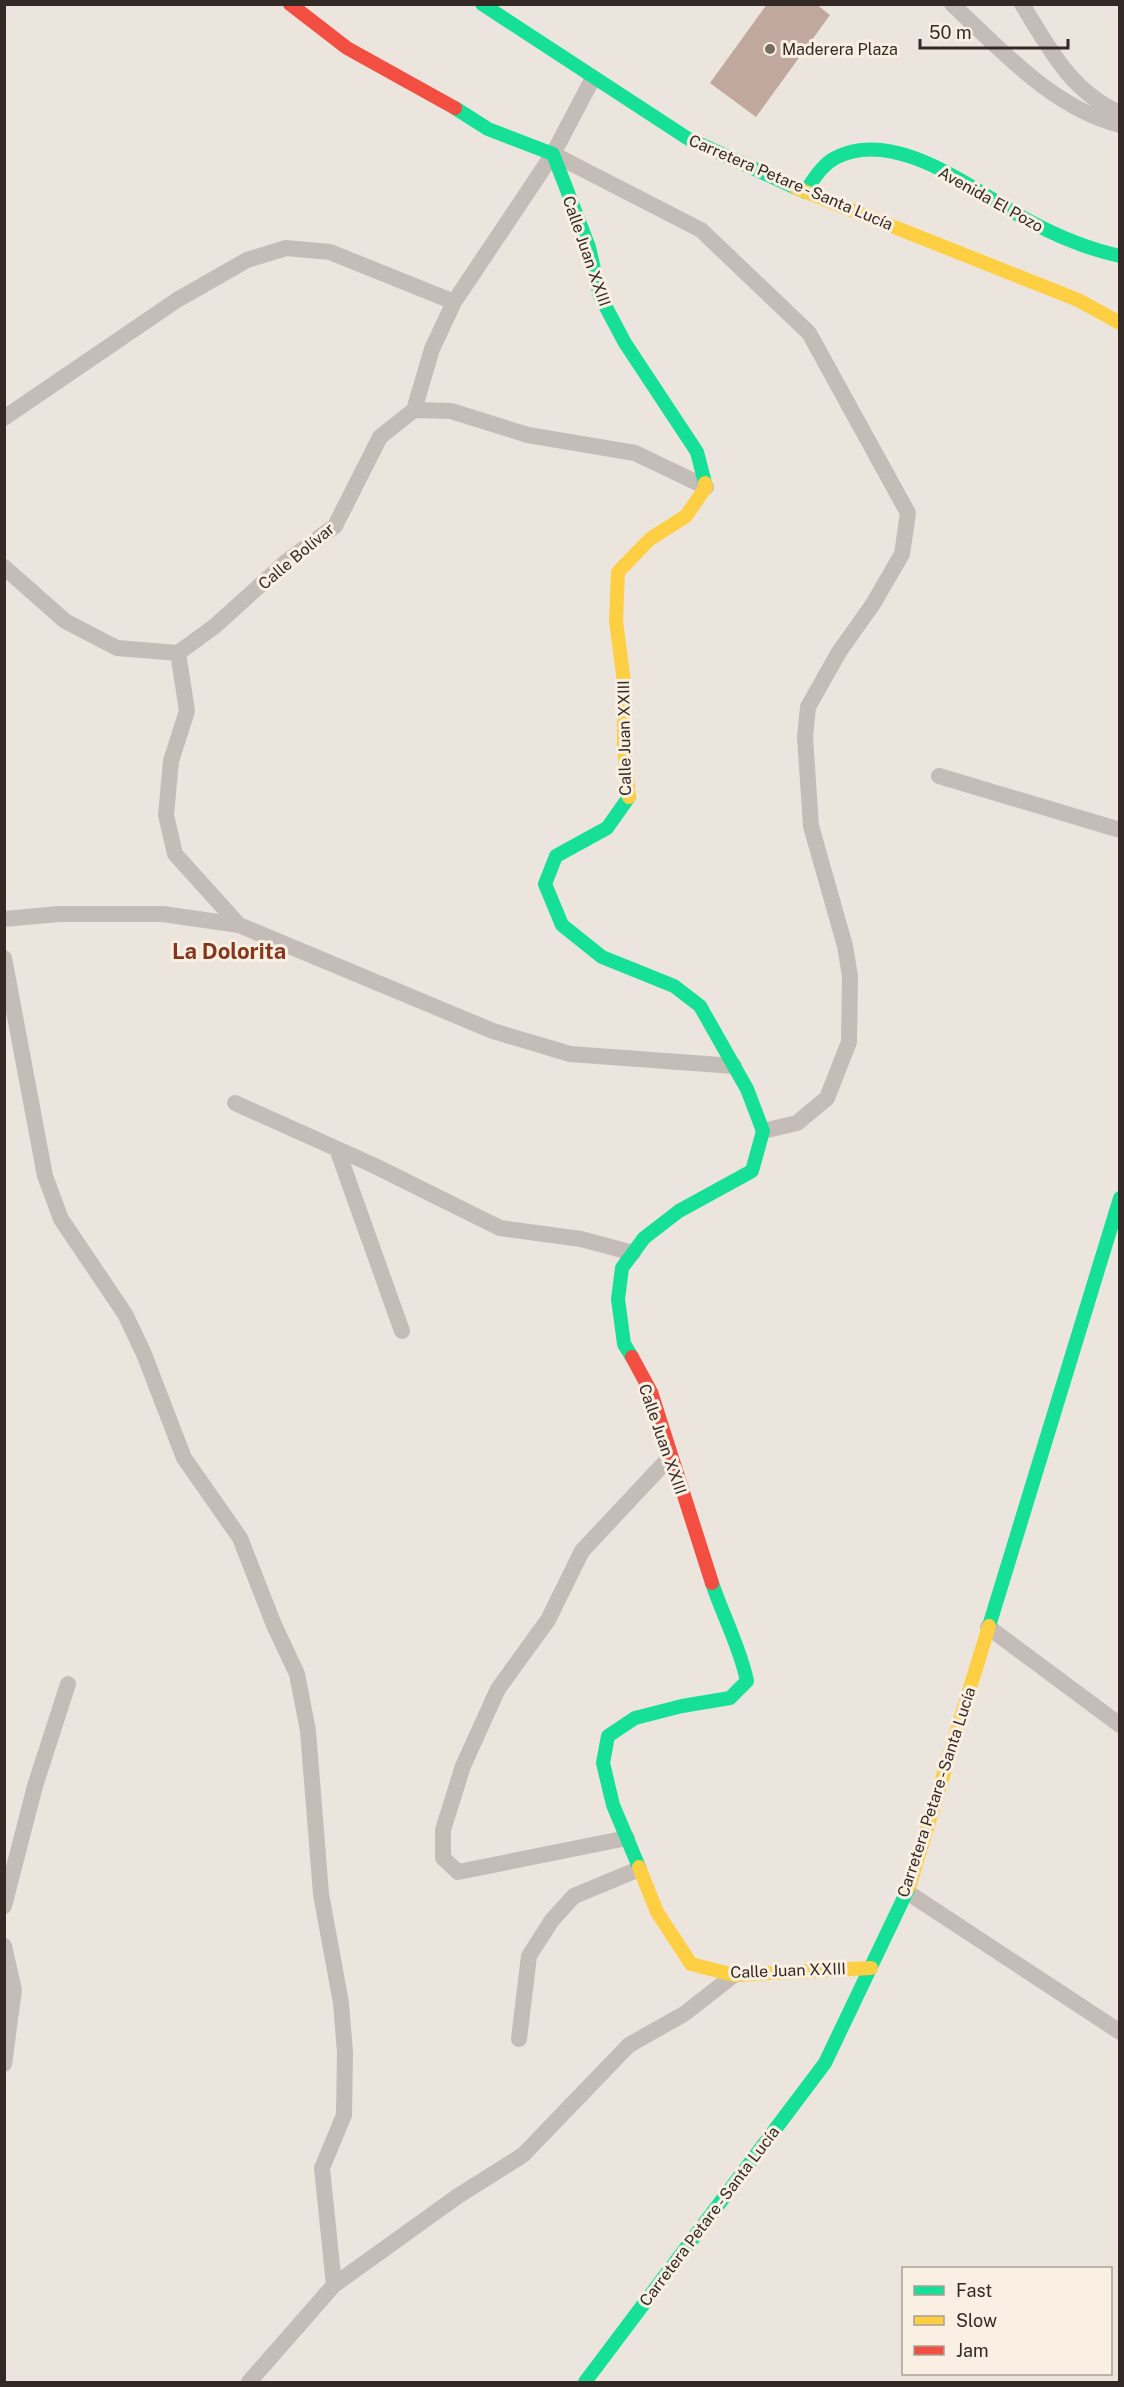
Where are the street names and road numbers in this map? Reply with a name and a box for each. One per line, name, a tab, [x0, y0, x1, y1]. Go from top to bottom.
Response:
street label: Carretera Petare - Santa Lucía	[686, 131, 896, 234]
street label: Avenida El Pozo	[935, 163, 1046, 236]
street label: Calle Juan XXIII	[559, 193, 614, 309]
street label: Calle Bolívar	[255, 519, 338, 594]
street label: Calle Juan XXIII	[614, 680, 635, 796]
street label: Calle Juan XXIII	[635, 1381, 690, 1497]
street label: Carretera Petare - Santa Lucía	[893, 1685, 980, 1900]
street label: Calle Juan XXIII	[730, 1959, 846, 1982]
street label: Carretera Petare - Santa Lucía	[636, 2123, 783, 2310]

